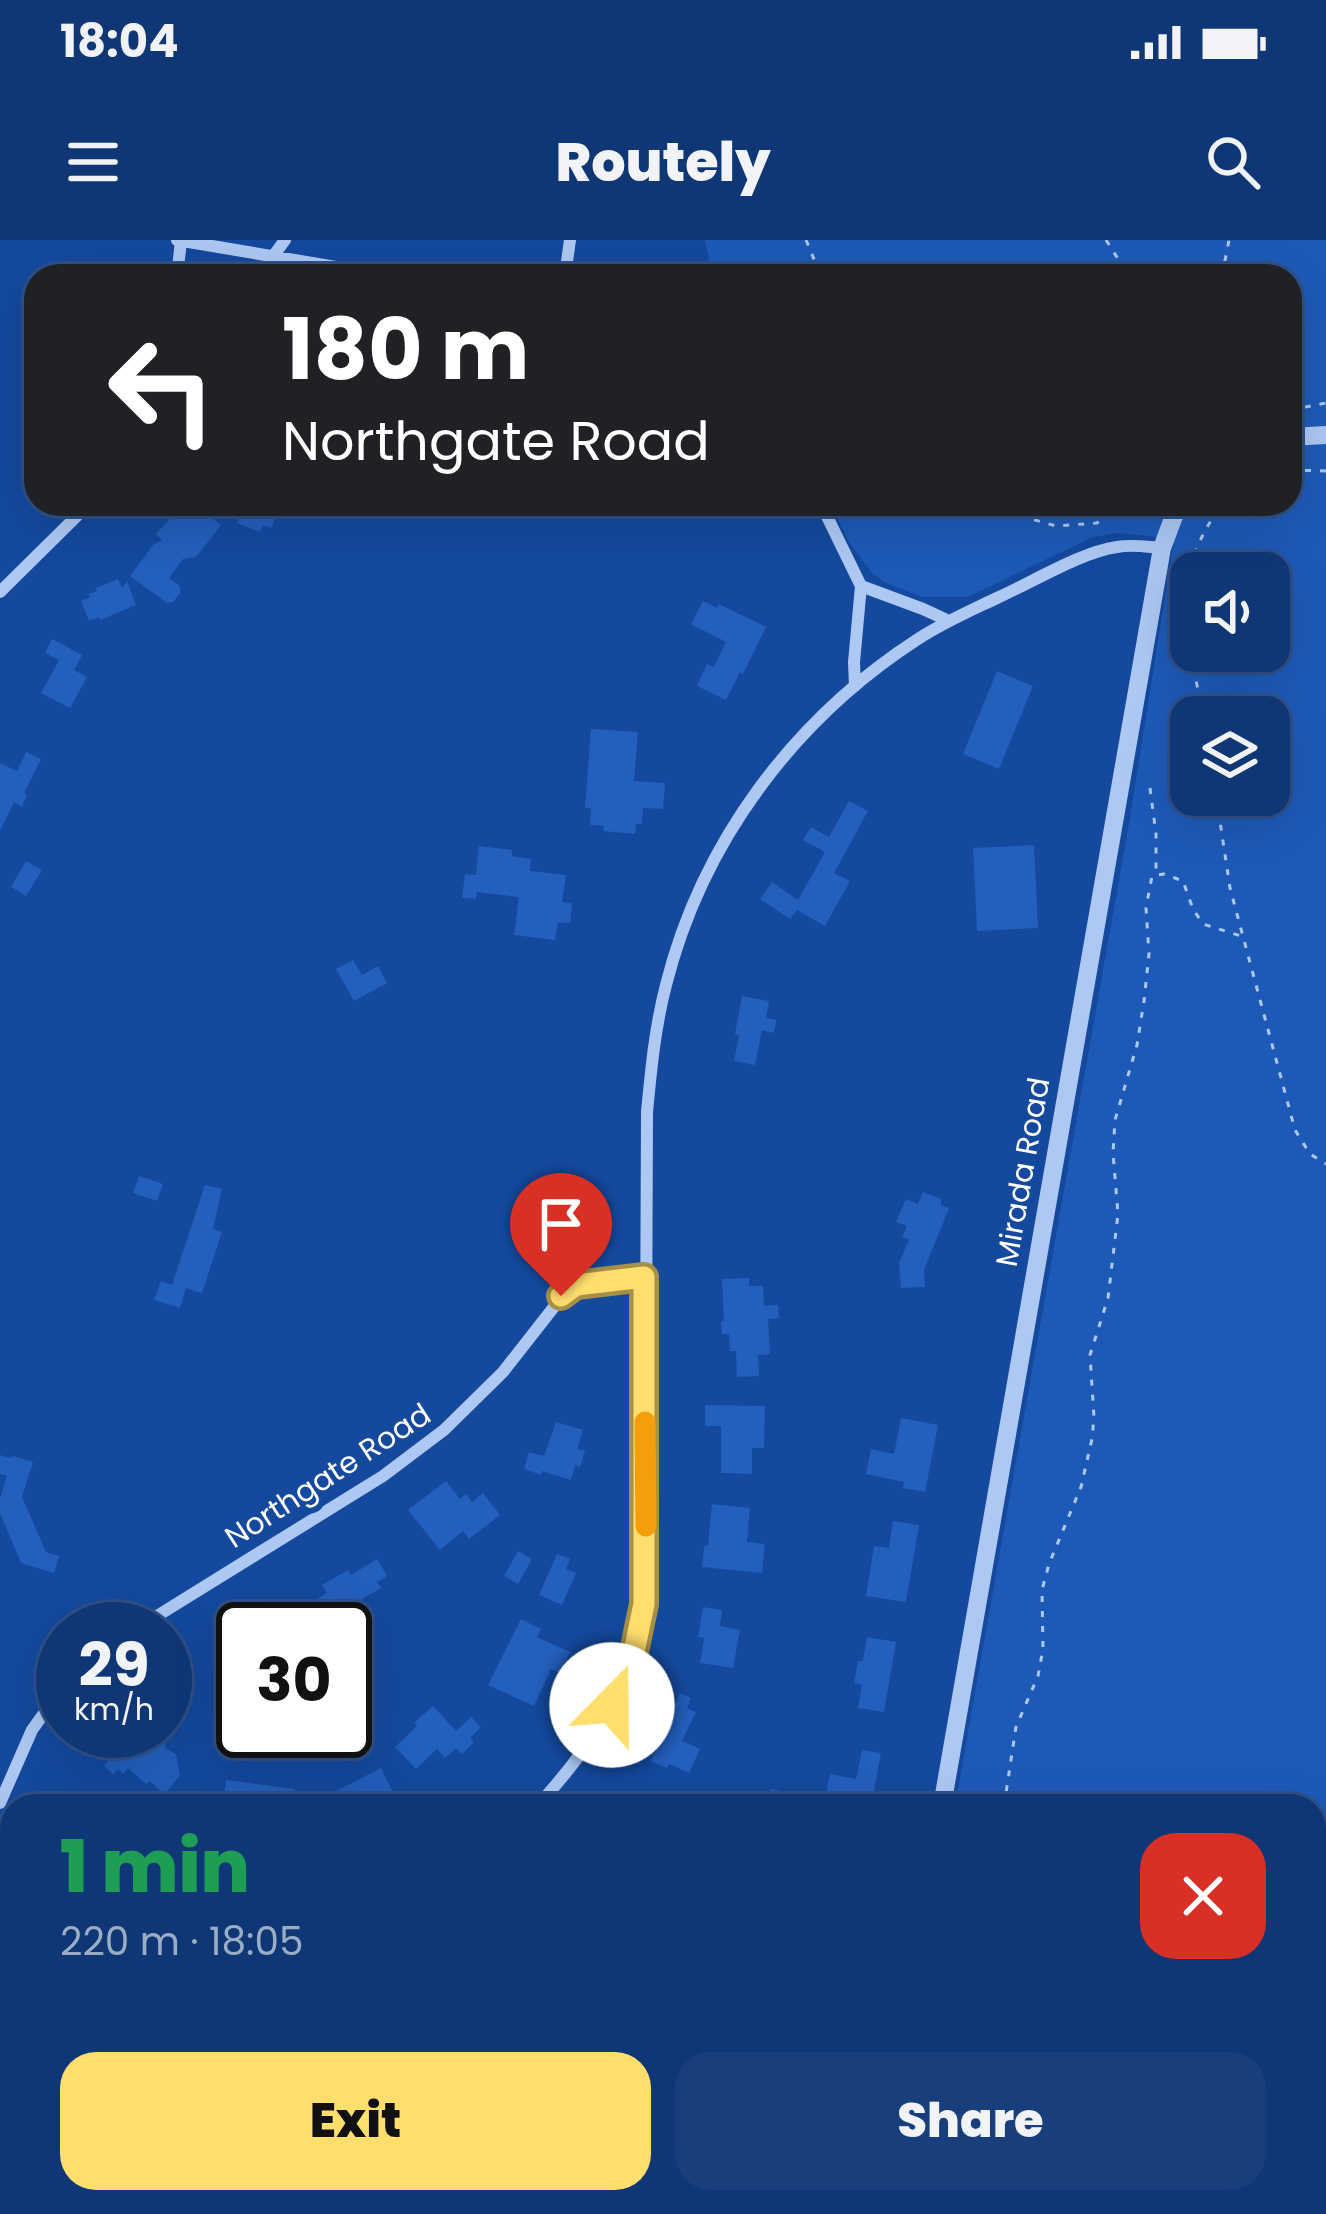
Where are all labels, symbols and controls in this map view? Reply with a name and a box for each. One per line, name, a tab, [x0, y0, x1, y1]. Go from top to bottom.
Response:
text: 18:04	[60, 10, 179, 73]
text: Routely	[555, 124, 771, 200]
icon: menu	[60, 129, 126, 195]
icon: search	[1200, 129, 1266, 195]
text: 180 m	[282, 291, 530, 408]
icon: left	[84, 312, 240, 468]
text: Northgate Road	[282, 403, 710, 479]
map controls	[1170, 552, 1290, 816]
button: sound	[1170, 552, 1290, 672]
button: layers	[1170, 696, 1290, 816]
street label: Mirada Road	[985, 1074, 1060, 1270]
pin	[510, 1173, 612, 1296]
icon: arrive	[528, 1191, 594, 1257]
street label: Northgate Road	[216, 1393, 439, 1558]
speed limit sign: 30	[216, 1602, 372, 1758]
text: 29	[78, 1623, 150, 1707]
position arrow	[549, 1642, 675, 1768]
text: km/h	[74, 1688, 154, 1731]
text: 1 min	[60, 1816, 250, 1917]
button: close	[1140, 1833, 1266, 1959]
text: 220 m · 18:05	[60, 1914, 303, 1969]
button: Exit	[60, 2052, 651, 2190]
button: Share	[675, 2052, 1266, 2190]

